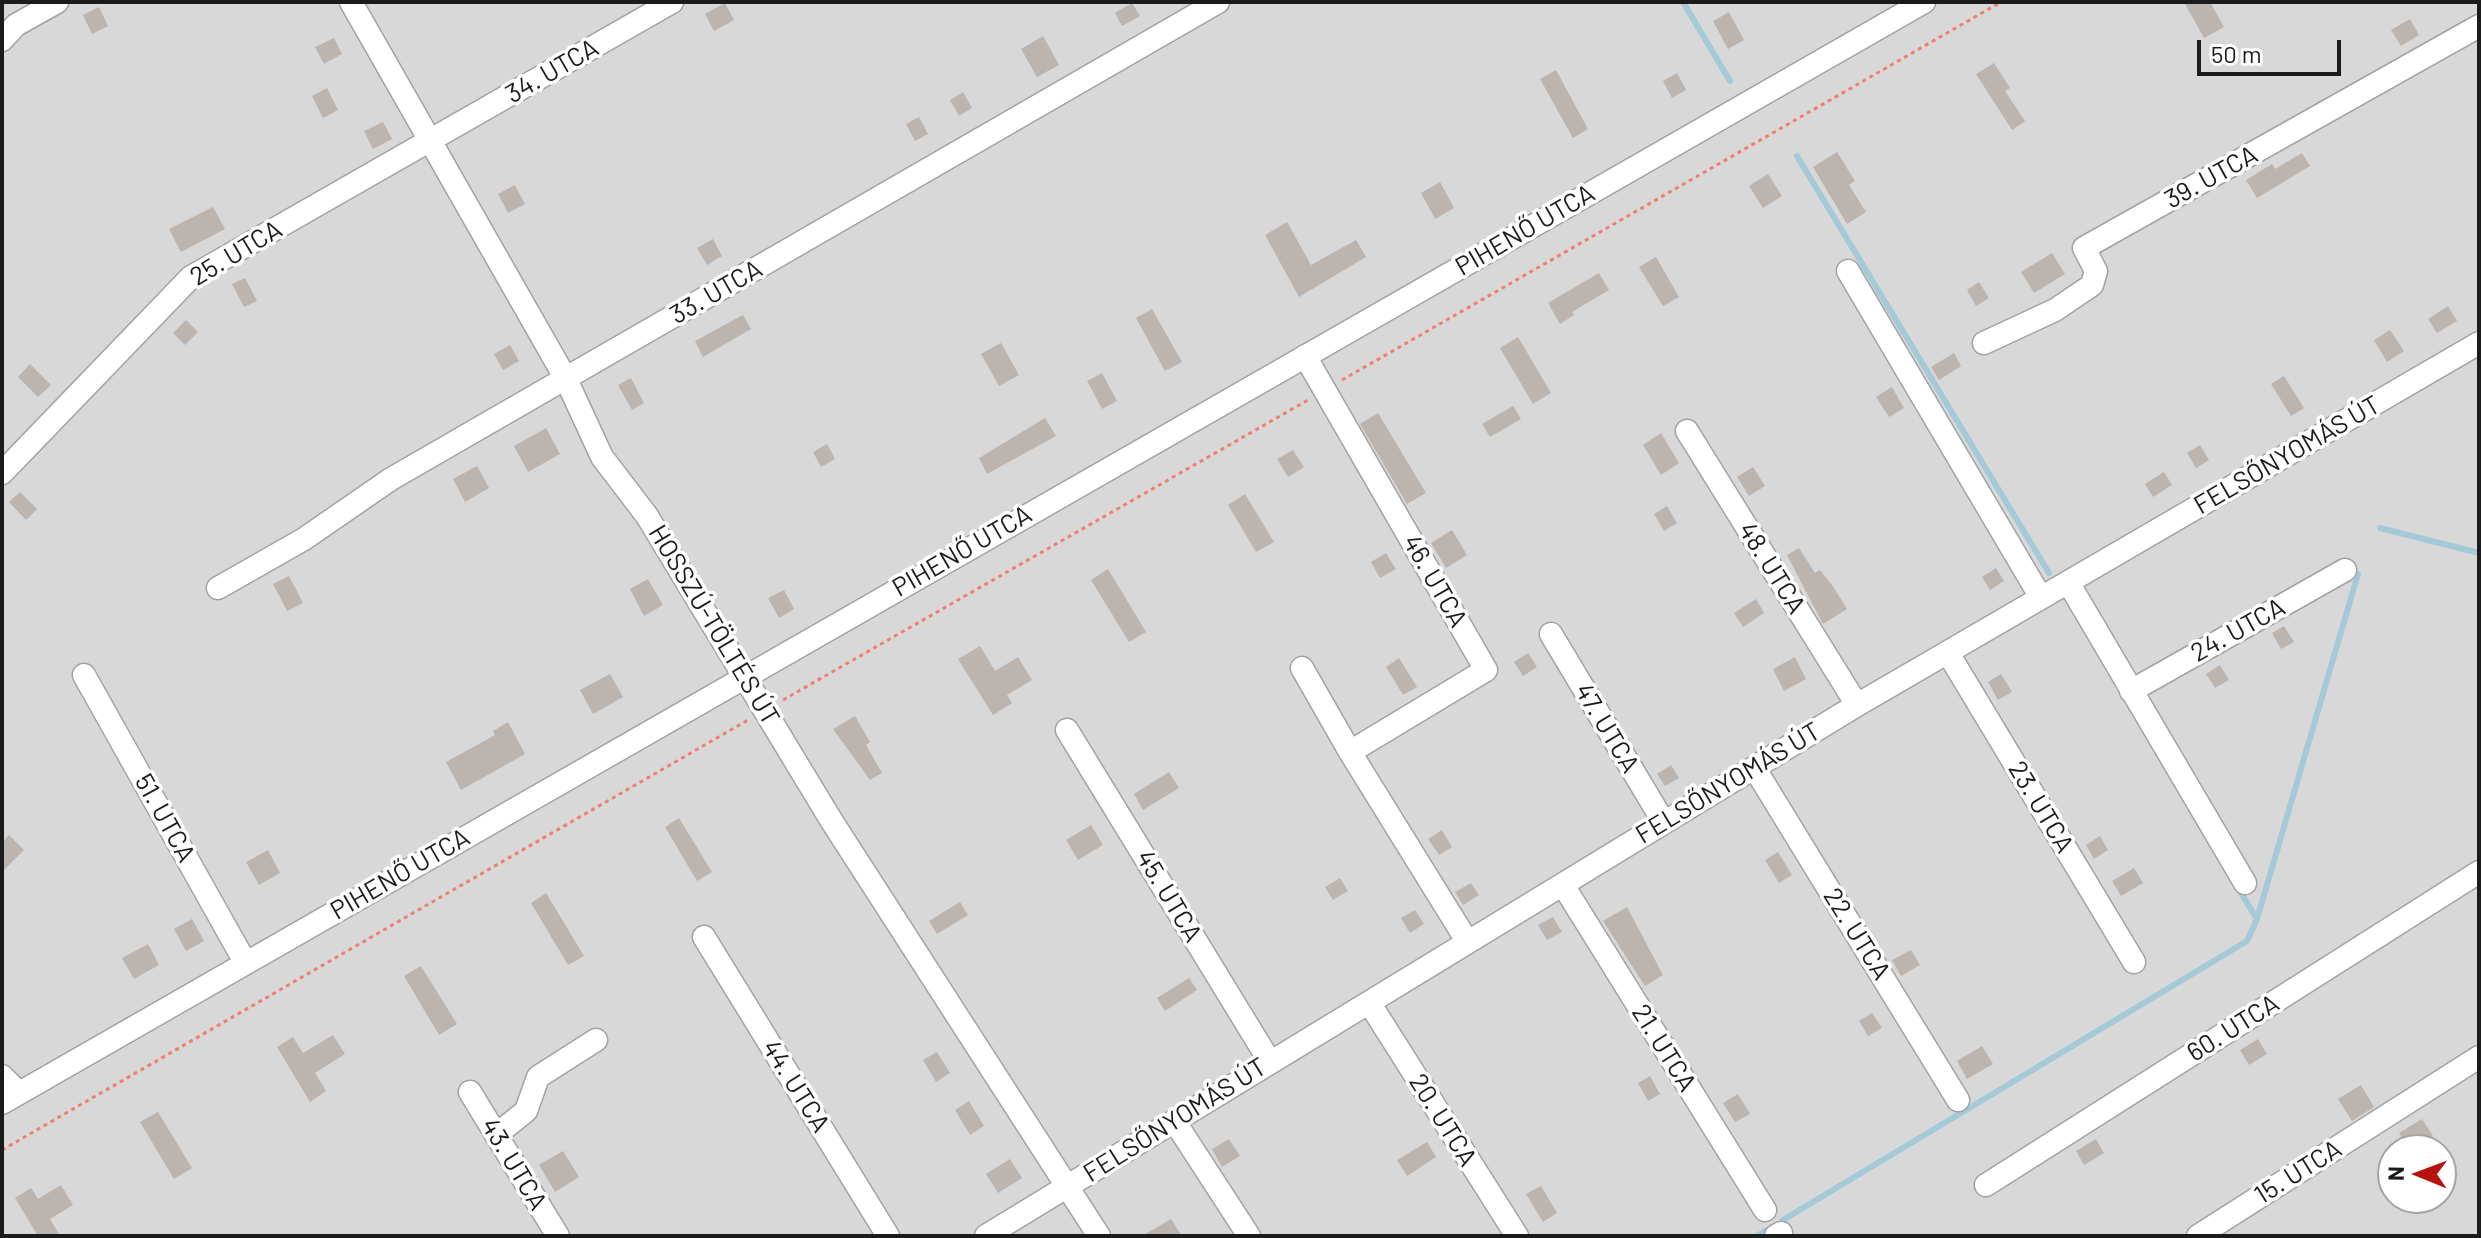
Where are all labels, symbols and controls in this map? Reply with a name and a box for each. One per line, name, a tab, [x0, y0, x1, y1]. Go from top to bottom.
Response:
scale bar	[2201, 24, 2345, 74]
street label: 34. UTCA	[500, 32, 604, 110]
text: 50 m	[2211, 39, 2262, 68]
street label: 39. UTCA	[2159, 139, 2263, 215]
street label: PIHENŐ UTCA	[1450, 178, 1600, 282]
street label: 25. UTCA	[184, 213, 288, 293]
street label: 33. UTCA	[664, 253, 768, 331]
street label: FELSŐNYOMÁS ÚT	[2188, 389, 2386, 521]
street label: PIHENŐ UTCA	[887, 499, 1037, 603]
street label: 48. UTCA	[1732, 516, 1812, 620]
street label: HOSSZÚ-TÖLTÉS ÚT	[642, 519, 786, 731]
street label: 46. UTCA	[1396, 529, 1474, 633]
street label: 24. UTCA	[2186, 591, 2290, 669]
street label: 47. UTCA	[1568, 678, 1646, 778]
street label: FELSŐNYOMÁS ÚT	[1630, 716, 1826, 850]
street label: 23. UTCA	[2001, 755, 2081, 859]
street label: 51. UTCA	[128, 768, 202, 868]
street label: PIHENŐ UTCA	[325, 822, 475, 926]
street label: 45. UTCA	[1129, 844, 1209, 948]
street label: 22. UTCA	[1817, 882, 1897, 986]
street label: 60. UTCA	[2181, 988, 2285, 1068]
street label: 21. UTCA	[1625, 999, 1703, 1097]
street label: 44. UTCA	[755, 1034, 837, 1138]
street label: FELSŐNYOMÁS ÚT	[1078, 1051, 1272, 1189]
street label: 20. UTCA	[1402, 1068, 1484, 1172]
street label: 43. UTCA	[474, 1112, 554, 1216]
street label: 15. UTCA	[2249, 1133, 2347, 1211]
north arrow	[2377, 1134, 2457, 1214]
text: N	[2382, 1166, 2408, 1181]

